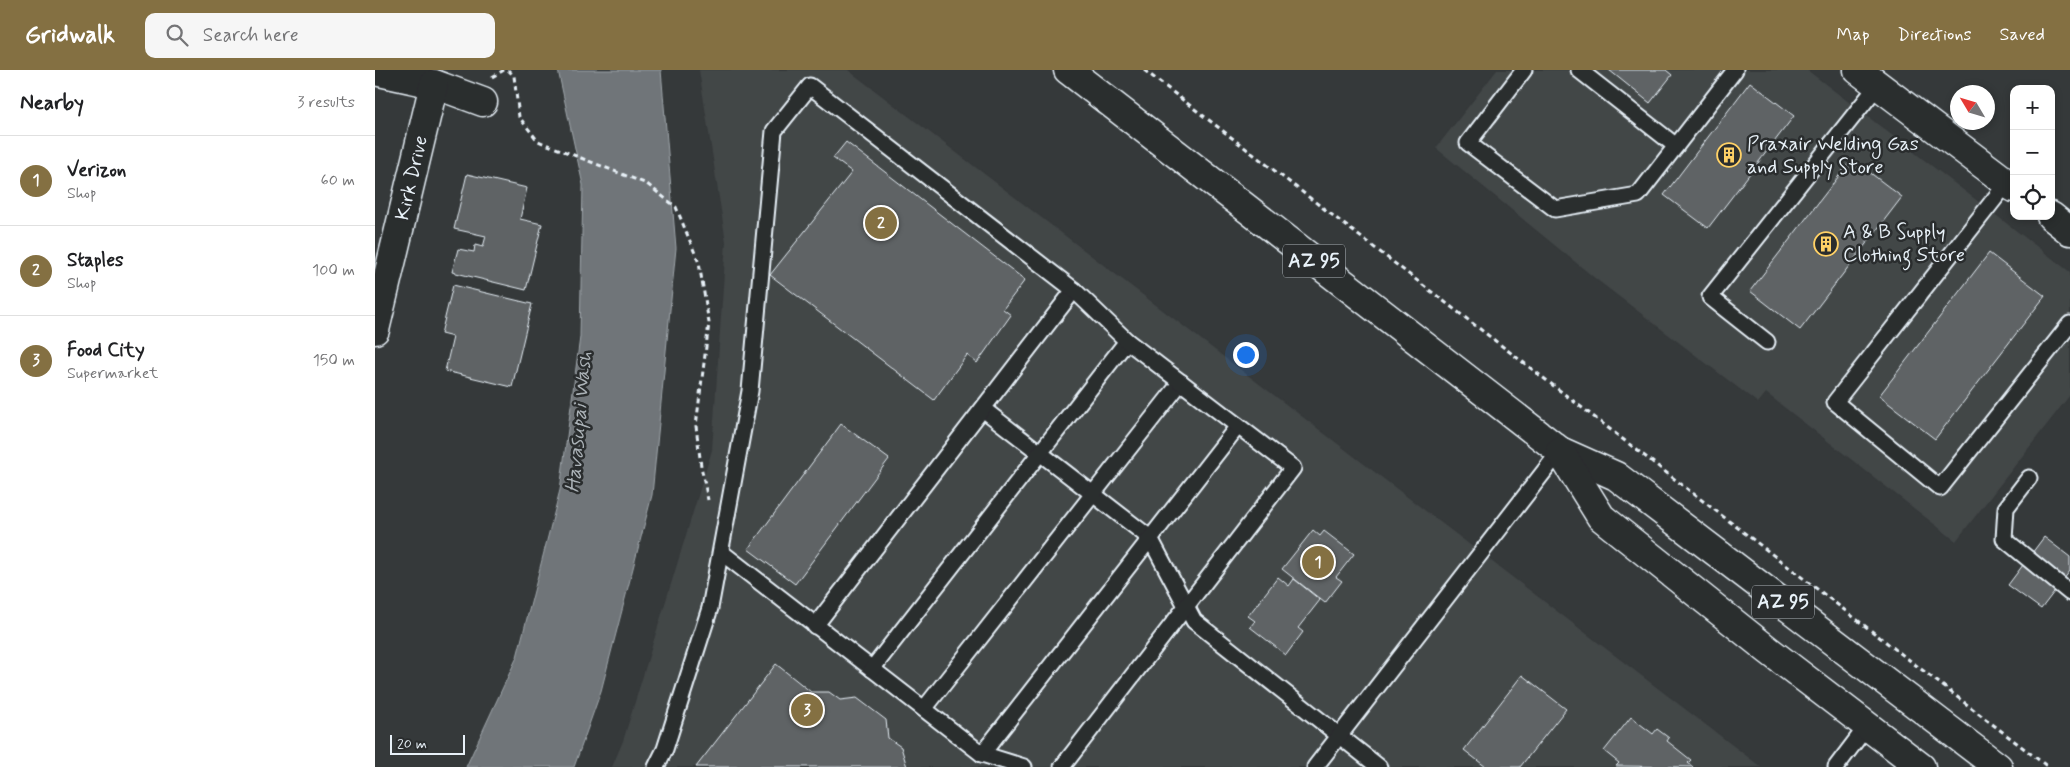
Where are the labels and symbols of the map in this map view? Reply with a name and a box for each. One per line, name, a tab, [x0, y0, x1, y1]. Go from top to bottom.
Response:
north arrow	[1950, 85, 1995, 130]
place label: Praxair Welding Gas and Supply Store	[1747, 131, 1919, 181]
street label: Kirk Drive	[389, 133, 435, 223]
building icon: Praxair Welding Gas and Supply Store	[1716, 142, 1742, 168]
pin: 2	[865, 204, 897, 242]
place label: A & B Supply Clothing Store	[1843, 219, 1965, 271]
building icon: A & B Supply Clothing Store	[1813, 231, 1839, 257]
road number: AZ 95	[1283, 245, 1345, 278]
your location	[1233, 342, 1259, 368]
water label: Havasupai Wash	[559, 350, 599, 494]
pin: 1	[1302, 543, 1334, 581]
road number: AZ 95	[1752, 586, 1814, 618]
pin: 3	[791, 691, 823, 729]
scale bar	[390, 732, 465, 755]

